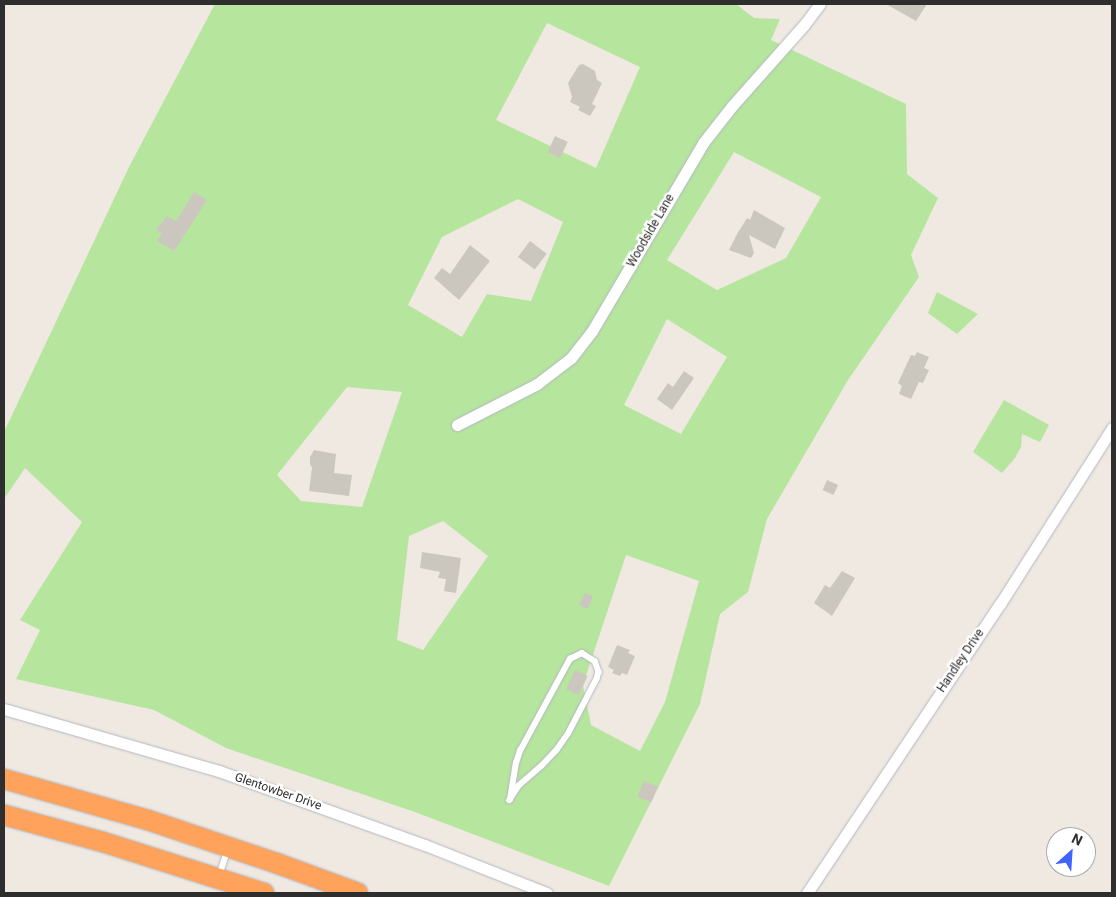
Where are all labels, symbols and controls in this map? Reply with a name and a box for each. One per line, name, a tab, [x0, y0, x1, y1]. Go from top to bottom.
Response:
street label: Woodside Lane	[624, 192, 678, 270]
street label: Handley Drive	[935, 627, 987, 695]
street label: Glentowber Drive	[233, 770, 323, 814]
north arrow	[1046, 827, 1096, 877]
text: N	[1069, 830, 1085, 849]

